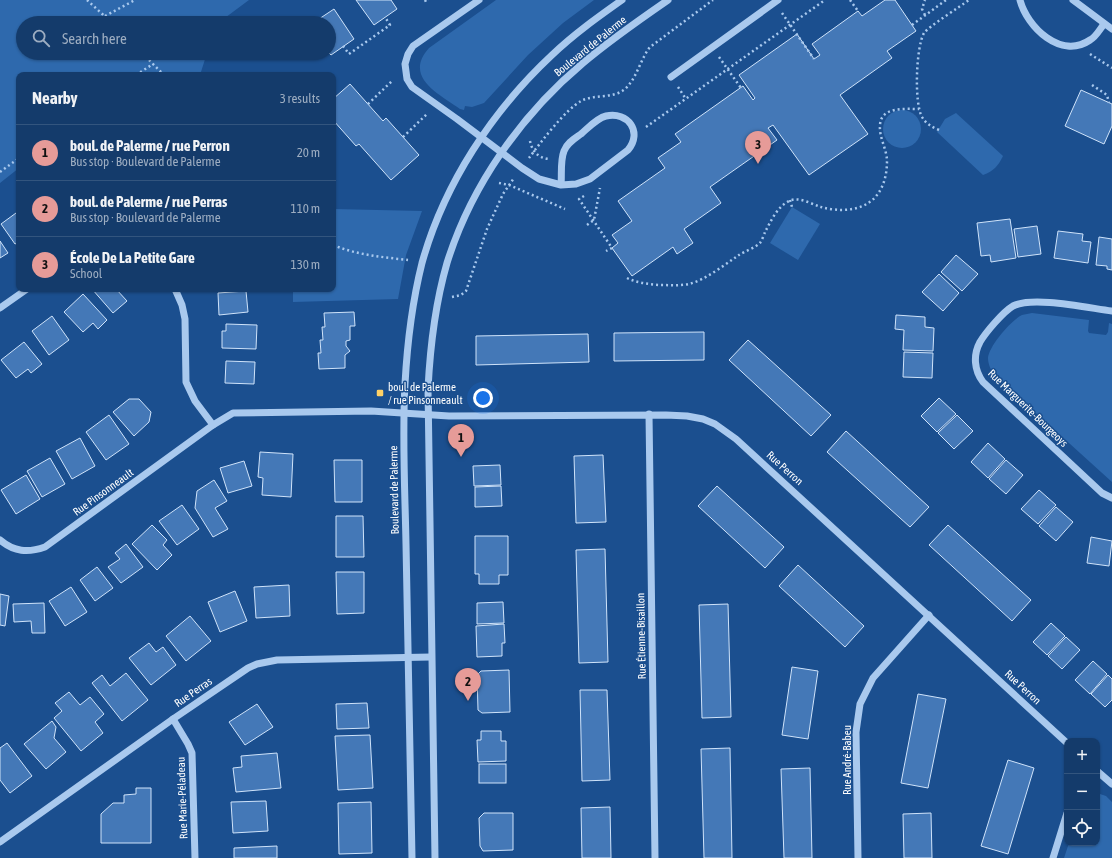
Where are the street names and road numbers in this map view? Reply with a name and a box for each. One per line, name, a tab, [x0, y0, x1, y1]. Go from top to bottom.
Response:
street label: Boulevard de Palerme	[552, 13, 628, 79]
street label: Rue Marguerite-Bourgeoys	[986, 367, 1070, 449]
street label: Boulevard de Palerme	[387, 445, 401, 535]
street label: Rue Perron	[764, 449, 806, 487]
street label: Rue Pinsonneault	[71, 466, 135, 518]
street label: Rue Étienne-Bisaillon	[634, 593, 648, 679]
street label: Rue Perron	[1003, 667, 1043, 707]
street label: Rue Perras	[172, 675, 214, 709]
street label: Rue André-Babeu	[841, 725, 853, 795]
street label: Rue Marie-Péladeau	[175, 757, 189, 839]

